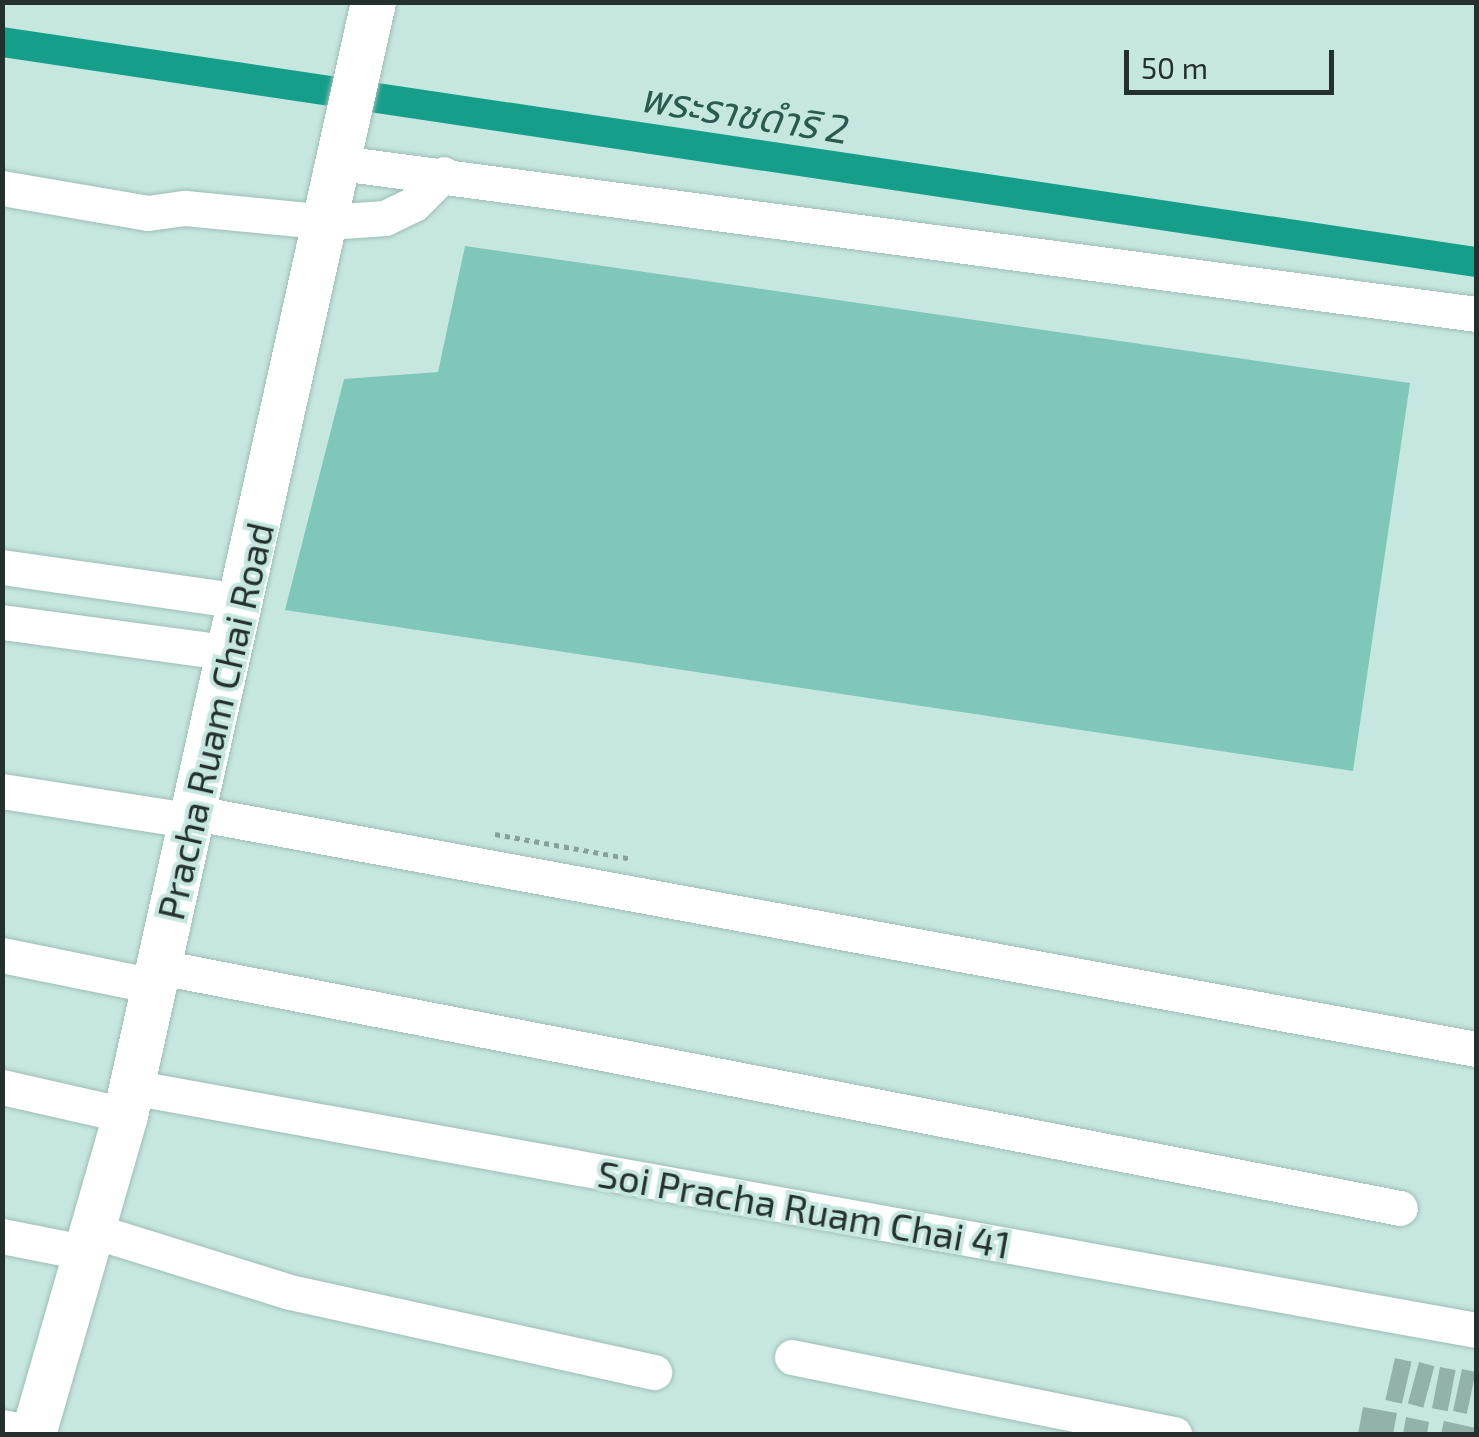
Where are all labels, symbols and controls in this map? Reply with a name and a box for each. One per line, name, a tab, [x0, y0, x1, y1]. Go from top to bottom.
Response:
scale bar	[1129, 30, 1339, 92]
text: 50 m	[1141, 49, 1208, 85]
water label: พระราชดำริ 2	[637, 72, 853, 152]
street label: Pracha Ruam Chai Road	[147, 518, 283, 924]
street label: Soi Pracha Ruam Chai 41	[594, 1150, 1014, 1268]

